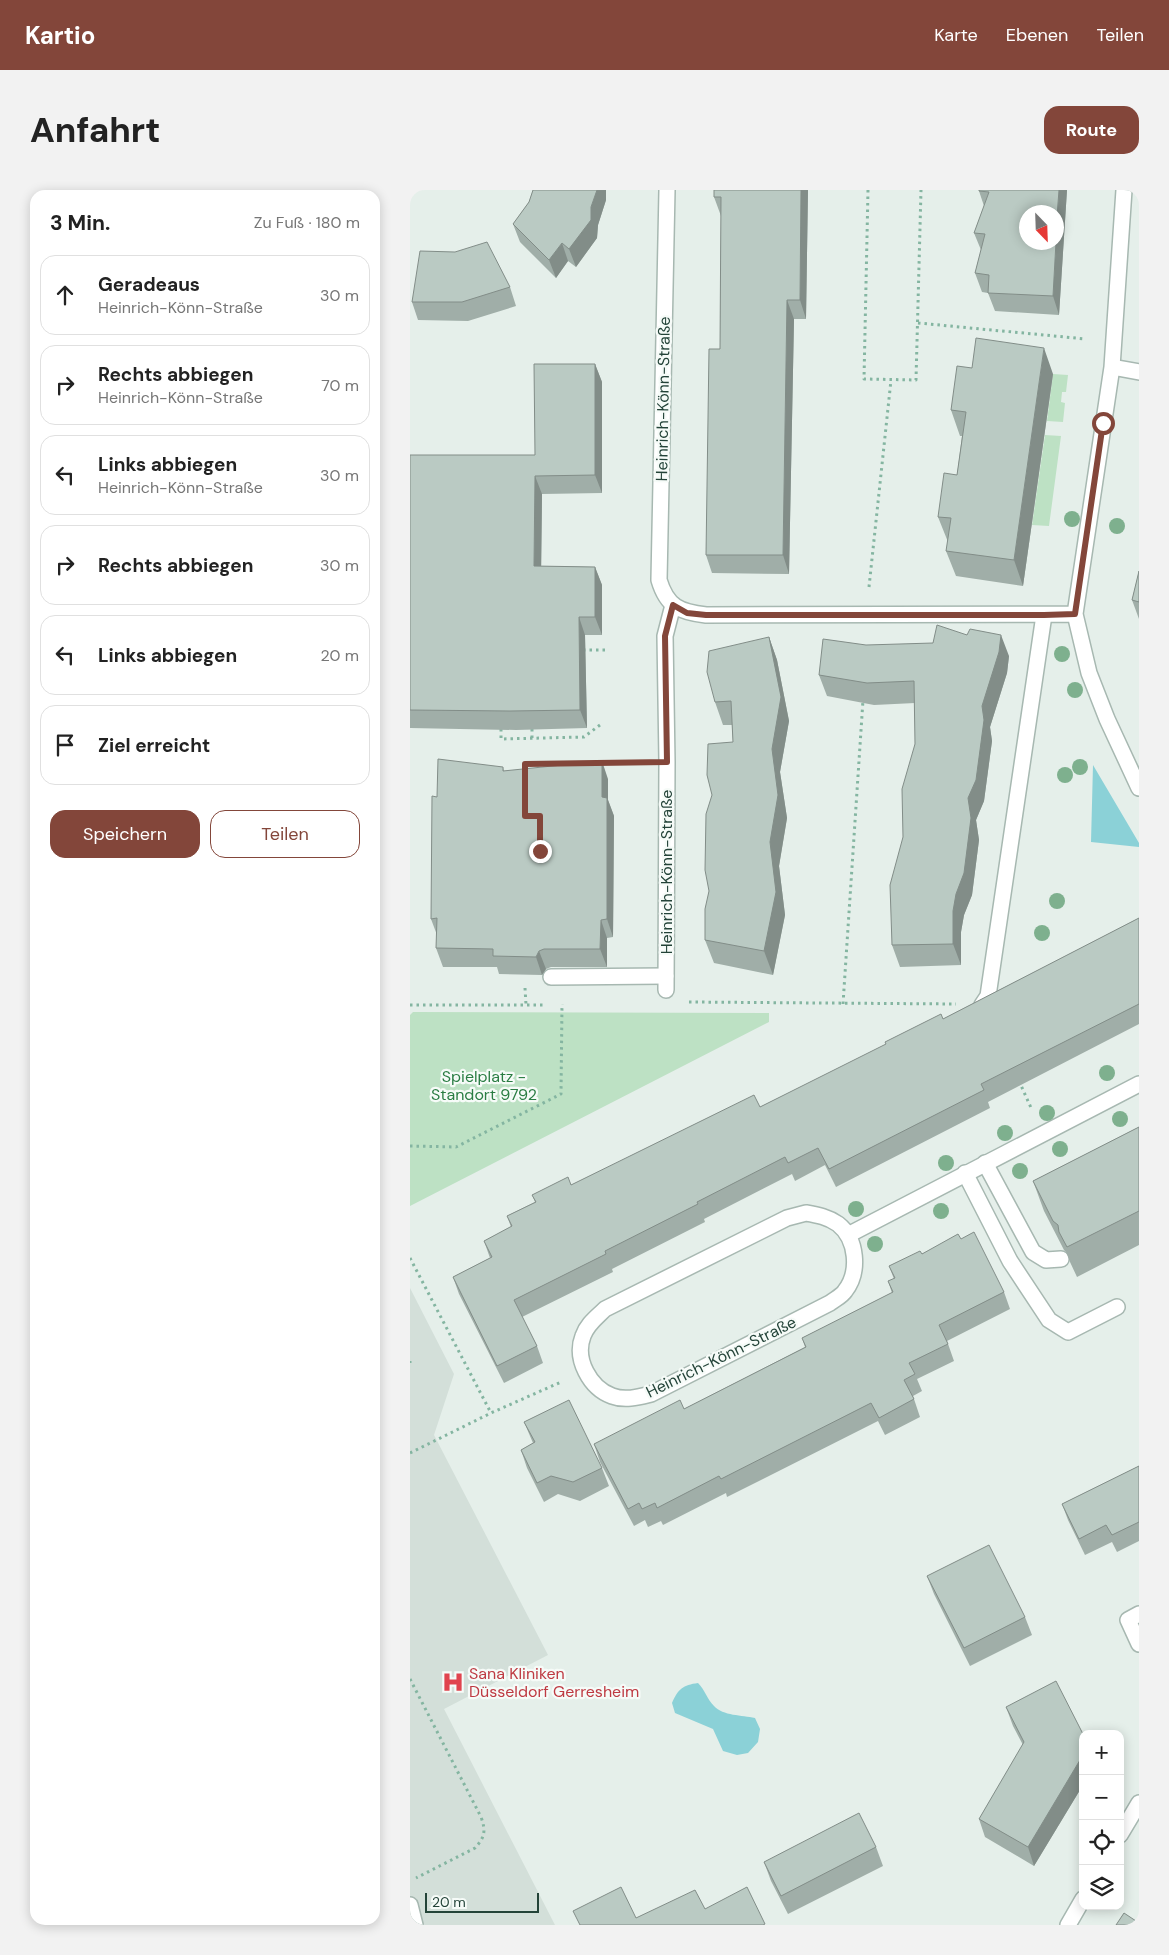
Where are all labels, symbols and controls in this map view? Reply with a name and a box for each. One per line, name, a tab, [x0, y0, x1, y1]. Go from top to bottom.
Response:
text: Kartio	[25, 20, 95, 51]
text: Karte	[934, 23, 978, 47]
text: Ebenen	[1006, 23, 1068, 47]
text: Teilen	[1096, 23, 1144, 47]
button: Route	[1044, 106, 1139, 154]
text: Anfahrt	[30, 107, 160, 153]
north arrow	[1019, 205, 1064, 250]
text: 3 Min.	[50, 209, 110, 237]
text: Zu Fuß · 180 m	[254, 212, 360, 233]
text: Geradeaus	[98, 272, 200, 297]
icon: ahead	[51, 281, 79, 309]
text: 30 m	[320, 285, 359, 306]
text: Heinrich-Könn-Straße	[98, 297, 263, 318]
street label: Heinrich-Könn-Straße	[651, 316, 675, 482]
text: Rechts abbiegen	[98, 362, 253, 387]
icon: right	[51, 371, 79, 399]
text: 70 m	[321, 375, 359, 396]
text: Heinrich-Könn-Straße	[98, 387, 263, 408]
route start	[1092, 412, 1115, 435]
text: Links abbiegen	[98, 452, 237, 477]
icon: left	[51, 461, 79, 489]
text: 30 m	[320, 465, 359, 486]
text: Heinrich-Könn-Straße	[98, 477, 263, 498]
icon: right	[51, 551, 79, 579]
text: Rechts abbiegen	[98, 553, 253, 578]
text: 30 m	[320, 555, 359, 576]
icon: left	[51, 641, 79, 669]
text: Links abbiegen	[98, 643, 237, 668]
text: 20 m	[320, 645, 359, 666]
icon: arrive	[51, 731, 79, 759]
text: Ziel erreicht	[98, 733, 210, 758]
street label: Heinrich-Könn-Straße	[656, 790, 677, 954]
button: Speichern	[50, 810, 200, 858]
button: Teilen	[210, 810, 360, 858]
route end	[529, 840, 552, 863]
park label: Spielplatz - Standort 9792	[431, 1066, 537, 1105]
street label: Heinrich-Könn-Straße	[642, 1311, 800, 1403]
place label: Sana Kliniken Düsseldorf Gerresheim	[469, 1663, 639, 1702]
hospital icon: Sana Kliniken Düsseldorf Gerresheim	[440, 1669, 466, 1695]
map controls	[1079, 1730, 1124, 1910]
button: +	[1079, 1730, 1124, 1775]
button: −	[1079, 1775, 1124, 1820]
button: locate	[1079, 1820, 1124, 1865]
button: layers	[1079, 1865, 1124, 1910]
scale bar	[425, 1890, 539, 1913]
text: 20 m	[432, 1893, 466, 1911]

